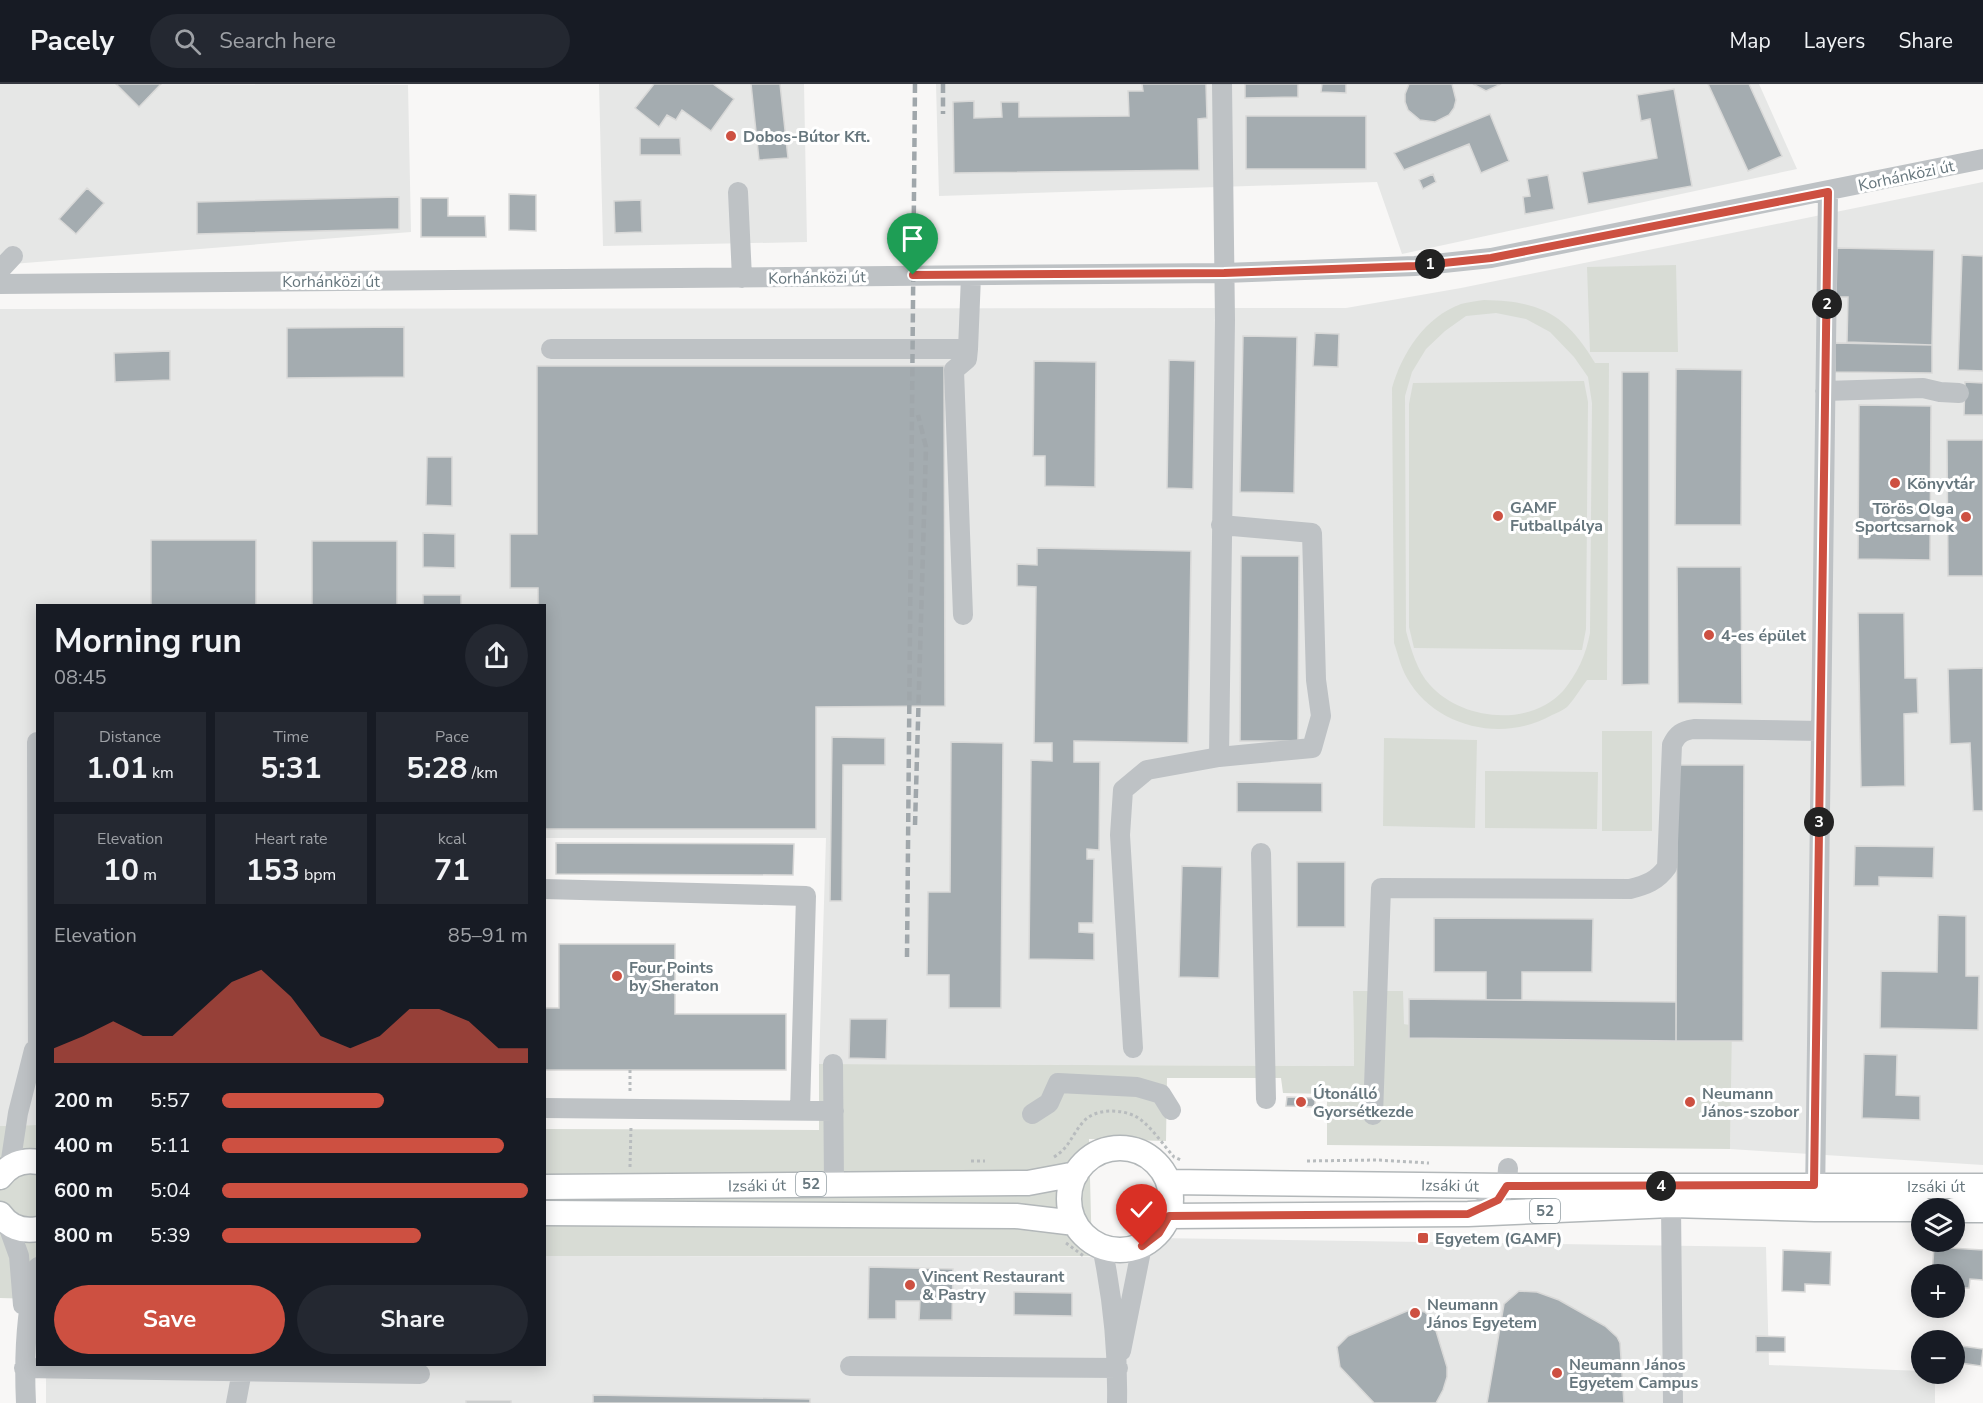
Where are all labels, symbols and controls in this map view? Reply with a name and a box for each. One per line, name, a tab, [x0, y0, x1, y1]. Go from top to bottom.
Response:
search box	[150, 14, 570, 68]
text: Pacely	[30, 22, 114, 60]
icon: search	[171, 25, 204, 58]
text: Search here	[219, 26, 336, 56]
text: Map	[1729, 27, 1771, 55]
text: Layers	[1804, 27, 1865, 55]
text: Share	[1898, 27, 1953, 55]
place label: Dobos-Bútor Kft.	[743, 126, 870, 148]
marker: Dobos-Bútor Kft.	[724, 129, 738, 143]
street label: Korhánközi út	[1856, 155, 1957, 197]
pin	[887, 213, 938, 275]
icon: arrive	[896, 222, 929, 255]
pin: 1	[1415, 249, 1445, 279]
text: 1	[1425, 253, 1435, 275]
street label: Korhánközi út	[768, 266, 866, 290]
street label: Korhánközi út	[282, 271, 380, 293]
pin: 2	[1812, 289, 1842, 319]
text: 2	[1822, 293, 1832, 315]
place label: Könyvtár	[1907, 473, 1976, 495]
marker: Könyvtár	[1888, 476, 1902, 490]
place label: GAMF Futballpálya	[1510, 497, 1603, 537]
place label: Törös Olga Sportcsarnok	[1855, 498, 1954, 538]
marker: GAMF Futballpálya	[1491, 509, 1505, 523]
marker: Törös Olga Sportcsarnok	[1959, 510, 1973, 524]
text: Morning run	[54, 619, 242, 664]
button: share	[465, 624, 528, 687]
place label: 4-es épület	[1721, 625, 1807, 647]
marker: 4-es épület	[1702, 628, 1716, 642]
text: 08:45	[54, 664, 107, 691]
text: Distance	[99, 726, 161, 748]
text: Time	[273, 726, 309, 748]
text: Pace	[435, 726, 469, 748]
text: 1.01	[86, 748, 148, 789]
text: 5:31	[260, 748, 322, 789]
text: 5:28	[406, 748, 468, 789]
text: km	[148, 762, 174, 784]
text: /km	[468, 762, 498, 784]
pin: 3	[1804, 807, 1834, 837]
text: 3	[1814, 811, 1824, 833]
text: Elevation	[97, 828, 163, 850]
text: Heart rate	[254, 828, 328, 850]
text: kcal	[438, 828, 466, 850]
text: 10	[103, 850, 139, 891]
text: 153	[246, 850, 300, 891]
text: 71	[434, 850, 470, 891]
text: m	[139, 864, 157, 886]
text: bpm	[300, 864, 336, 886]
text: Elevation	[54, 922, 137, 949]
text: 85–91 m	[448, 922, 528, 949]
place label: Four Points by Sheraton	[629, 957, 719, 997]
marker: Four Points by Sheraton	[610, 969, 624, 983]
place label: Útonálló Gyorsétkezde	[1313, 1083, 1414, 1123]
place label: Neumann János-szobor	[1701, 1083, 1800, 1123]
text: 200 m	[54, 1087, 113, 1114]
text: 5:57	[150, 1087, 191, 1114]
marker: Útonálló Gyorsétkezde	[1294, 1095, 1308, 1109]
marker: Neumann János-szobor	[1683, 1095, 1697, 1109]
text: 400 m	[54, 1132, 113, 1159]
text: 5:11	[150, 1132, 191, 1159]
pin: 4	[1646, 1171, 1676, 1201]
road number: 52	[796, 1172, 826, 1196]
street label: Izsáki út	[728, 1174, 787, 1198]
street label: Izsáki út	[1421, 1174, 1480, 1198]
text: 4	[1656, 1175, 1666, 1197]
street label: Izsáki út	[1907, 1176, 1965, 1198]
text: 600 m	[54, 1177, 113, 1204]
text: 5:04	[150, 1177, 191, 1204]
pin	[1116, 1184, 1167, 1246]
icon: check	[1125, 1193, 1158, 1226]
map controls	[1911, 1198, 1965, 1384]
button: layers	[1911, 1198, 1965, 1252]
road number: 52	[1530, 1199, 1560, 1223]
text: 800 m	[54, 1222, 113, 1249]
text: 5:39	[150, 1222, 191, 1249]
place label: Egyetem (GAMF)	[1435, 1228, 1562, 1250]
marker: Egyetem (GAMF)	[1416, 1231, 1430, 1245]
button: +	[1911, 1264, 1965, 1318]
place label: Vincent Restaurant & Pastry	[921, 1266, 1065, 1306]
marker: Vincent Restaurant & Pastry	[903, 1278, 917, 1292]
button: Save	[54, 1285, 285, 1354]
button: Share	[297, 1285, 528, 1354]
place label: Neumann János Egyetem	[1426, 1294, 1537, 1334]
marker: Neumann János Egyetem	[1408, 1306, 1422, 1320]
button: −	[1911, 1330, 1965, 1384]
place label: Neumann János Egyetem Campus	[1569, 1354, 1698, 1394]
marker: Neumann János Egyetem Campus	[1550, 1366, 1564, 1380]

